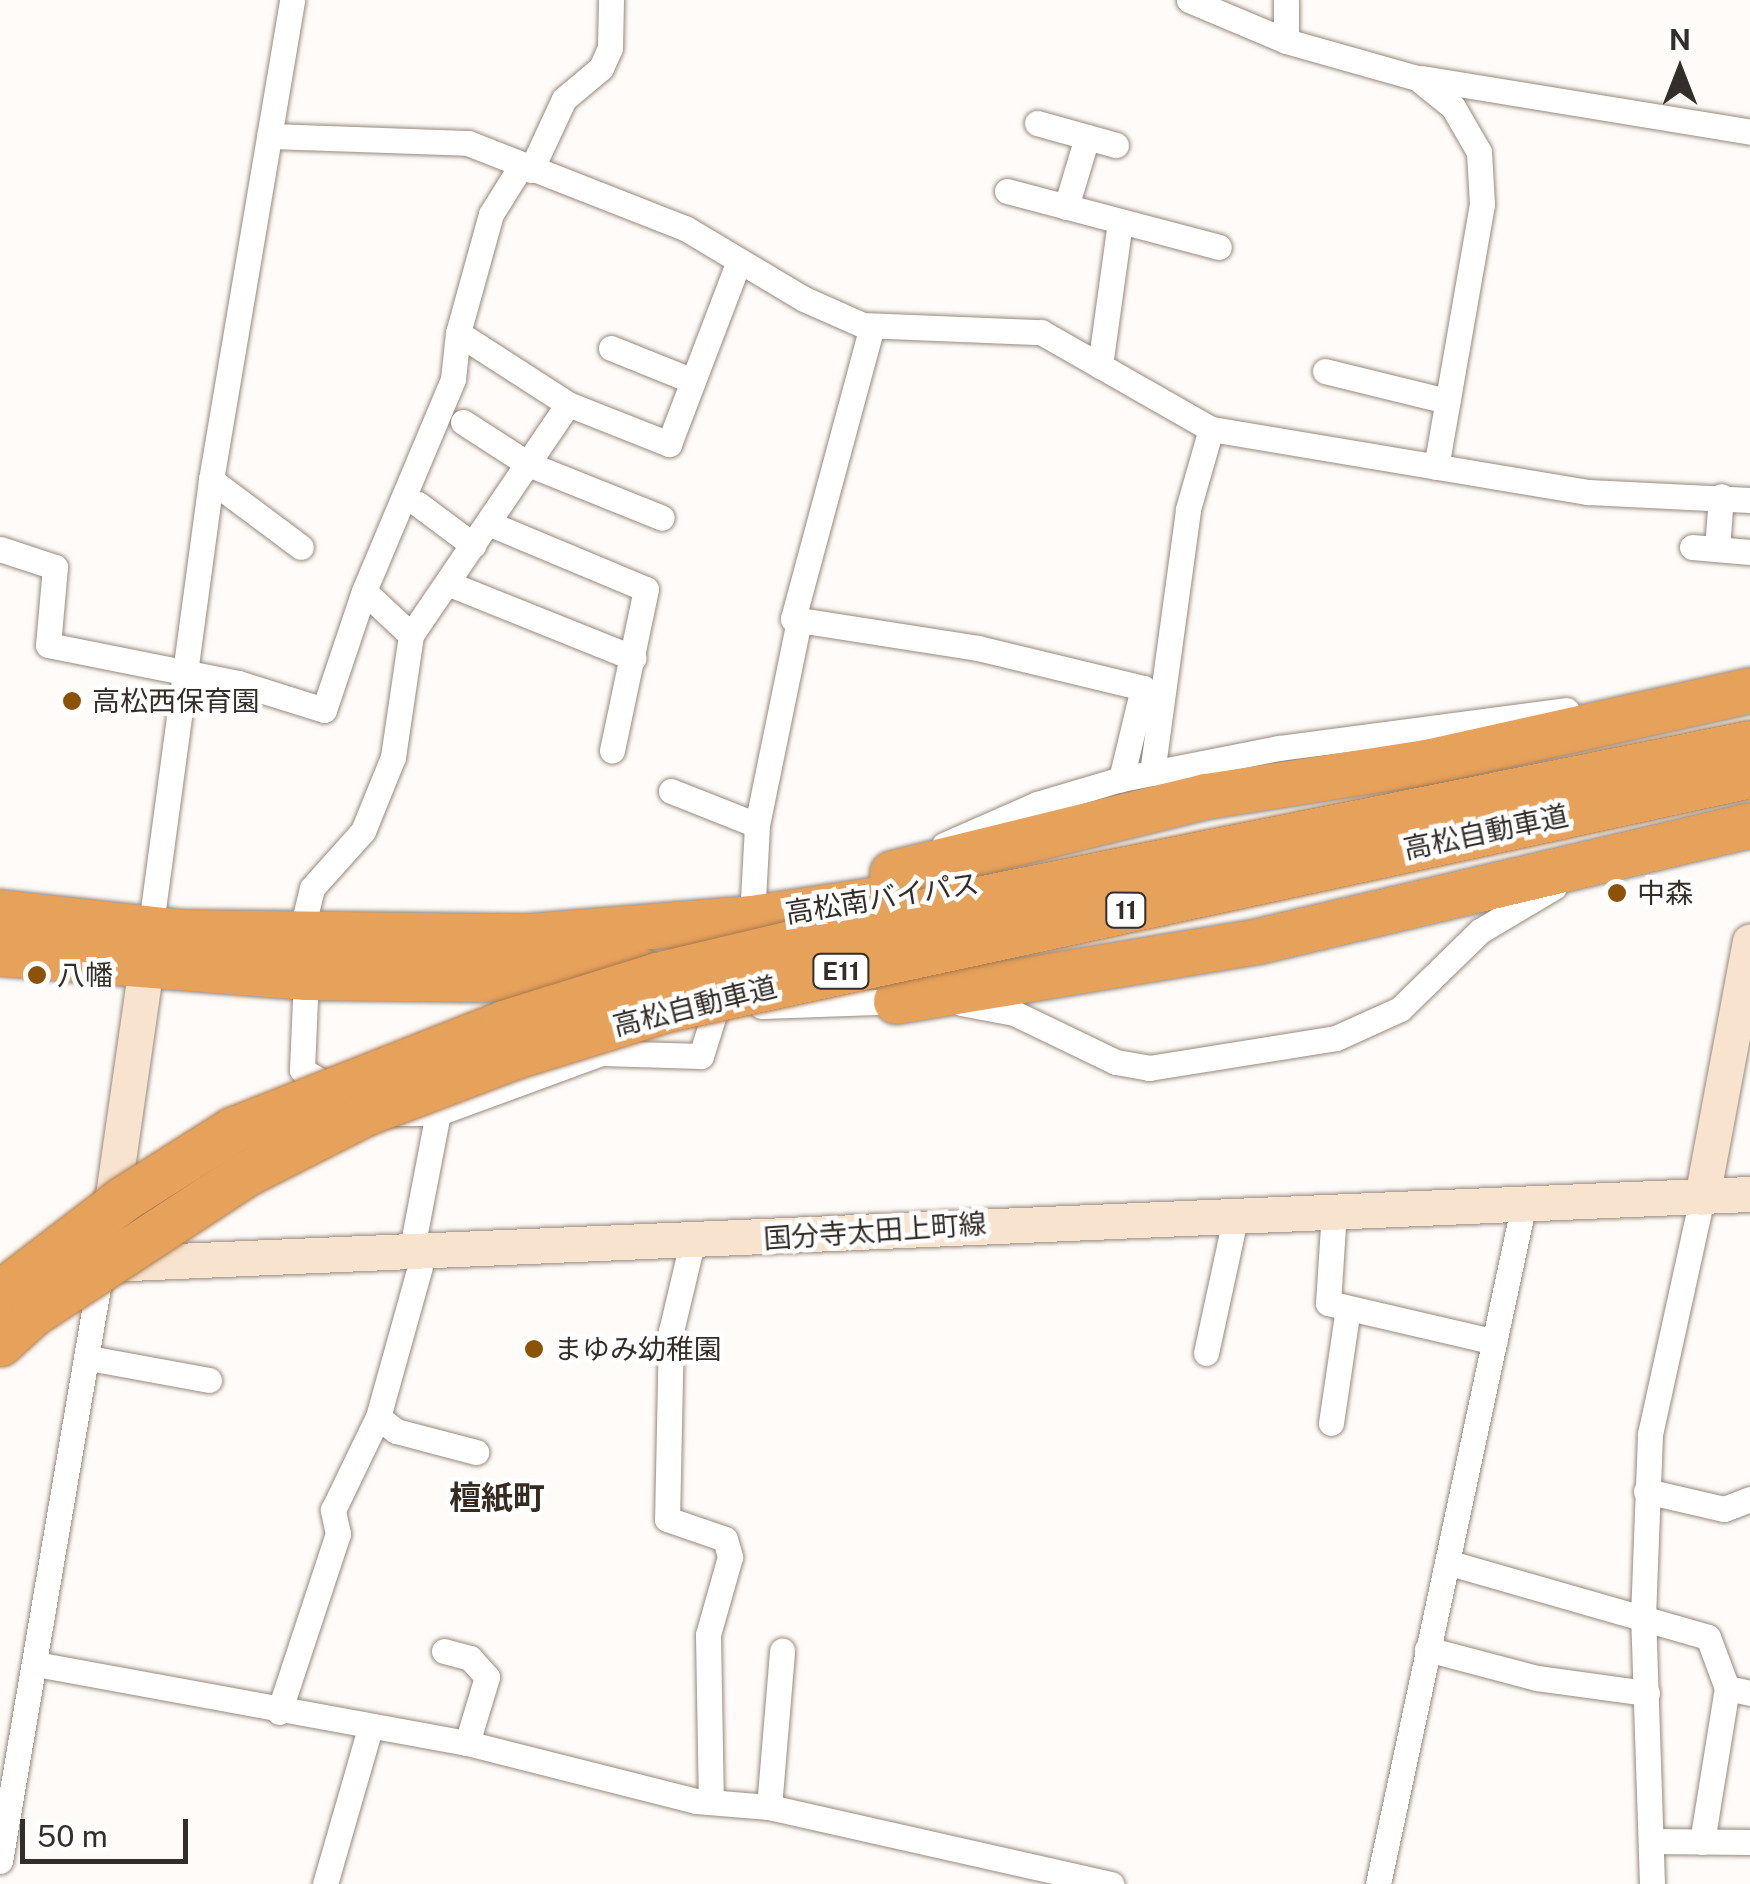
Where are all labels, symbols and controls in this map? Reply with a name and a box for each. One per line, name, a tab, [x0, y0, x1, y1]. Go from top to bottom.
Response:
north arrow	[1630, 20, 1730, 120]
text: N	[1669, 23, 1691, 56]
place label: 高松西保育園	[92, 684, 260, 718]
marker: 高松西保育園	[61, 690, 83, 712]
street label: 高松自動車道	[1400, 798, 1572, 866]
street label: 高松南バイパス	[783, 866, 981, 930]
place label: 中森	[1637, 876, 1693, 910]
marker: 中森	[1606, 882, 1628, 904]
road number: 11	[1104, 890, 1148, 930]
road number: E11	[811, 951, 871, 991]
place label: 八幡	[57, 958, 113, 992]
marker: 八幡	[26, 964, 48, 986]
street label: 高松自動車道	[609, 969, 781, 1043]
street label: 国分寺太田上町線	[762, 1206, 988, 1256]
place label: まゆみ幼稚園	[554, 1332, 722, 1366]
marker: まゆみ幼稚園	[523, 1338, 545, 1360]
district label: 檀紙町	[449, 1479, 545, 1517]
scale bar	[25, 1799, 192, 1861]
text: 50 m	[37, 1818, 108, 1854]

